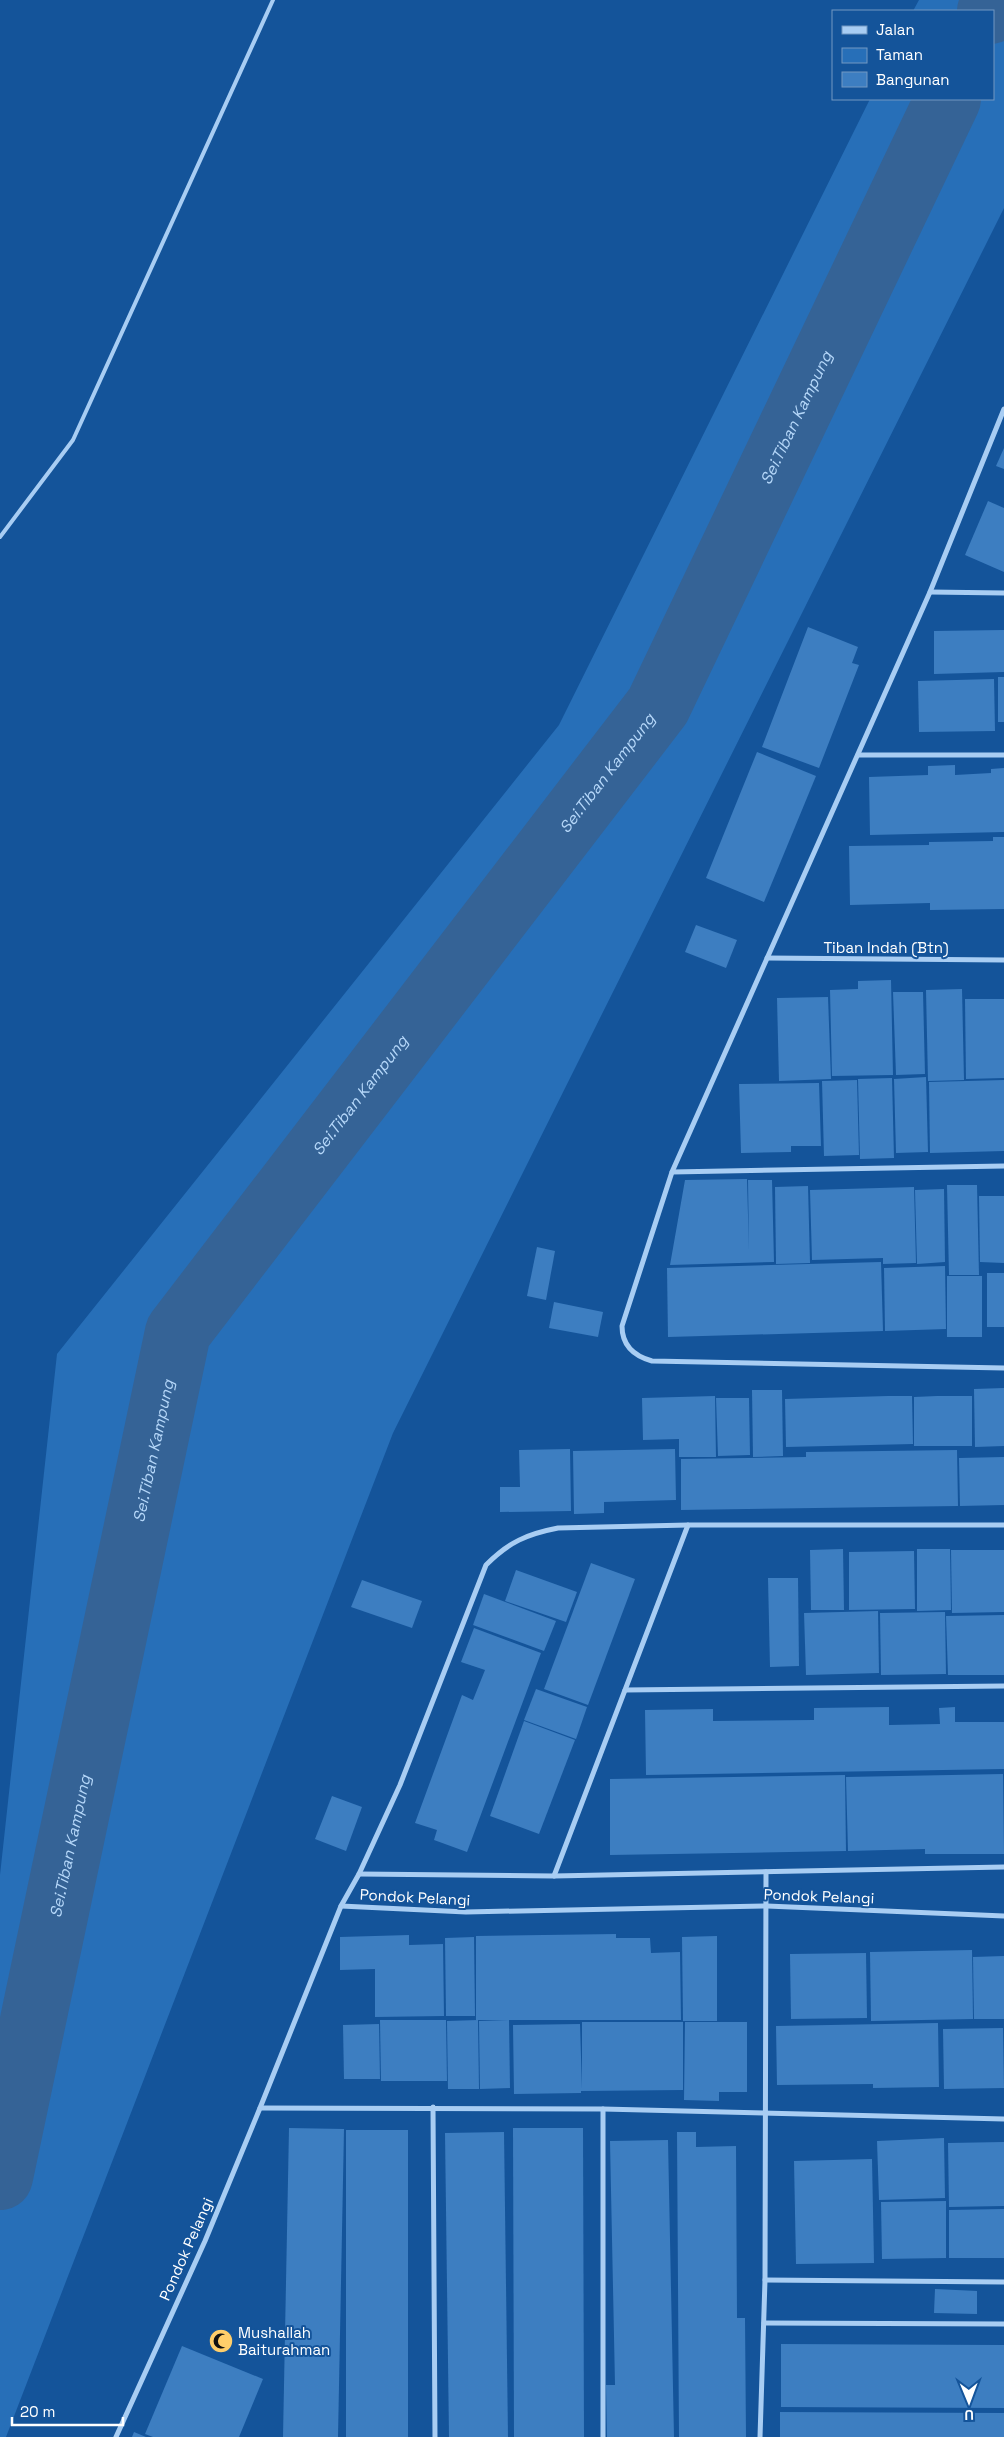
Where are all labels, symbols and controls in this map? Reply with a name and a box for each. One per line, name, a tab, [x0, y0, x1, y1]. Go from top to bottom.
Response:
legend	[832, 10, 994, 100]
text: Jalan	[876, 20, 915, 39]
text: Taman	[876, 45, 923, 64]
text: Bangunan	[876, 70, 950, 89]
water label: Sei.Tiban Kampung	[755, 347, 837, 488]
water label: Sei.Tiban Kampung	[554, 708, 660, 837]
street label: Tiban Indah (Btn)	[823, 938, 949, 958]
water label: Sei.Tiban Kampung	[307, 1031, 413, 1159]
water label: Sei.Tiban Kampung	[128, 1377, 178, 1524]
water label: Sei.Tiban Kampung	[44, 1772, 95, 1920]
street label: Pondok Pelangi	[359, 1885, 471, 1909]
street label: Pondok Pelangi	[763, 1885, 875, 1907]
street label: Pondok Pelangi	[155, 2195, 217, 2303]
place label: Mushallah Baiturahman	[238, 2323, 330, 2359]
mosque icon: Mushallah Baiturahman	[208, 2328, 234, 2354]
north arrow	[944, 2377, 994, 2427]
scale bar	[12, 2394, 124, 2426]
text: 20 m	[20, 2402, 55, 2421]
text: U	[964, 2406, 974, 2424]

